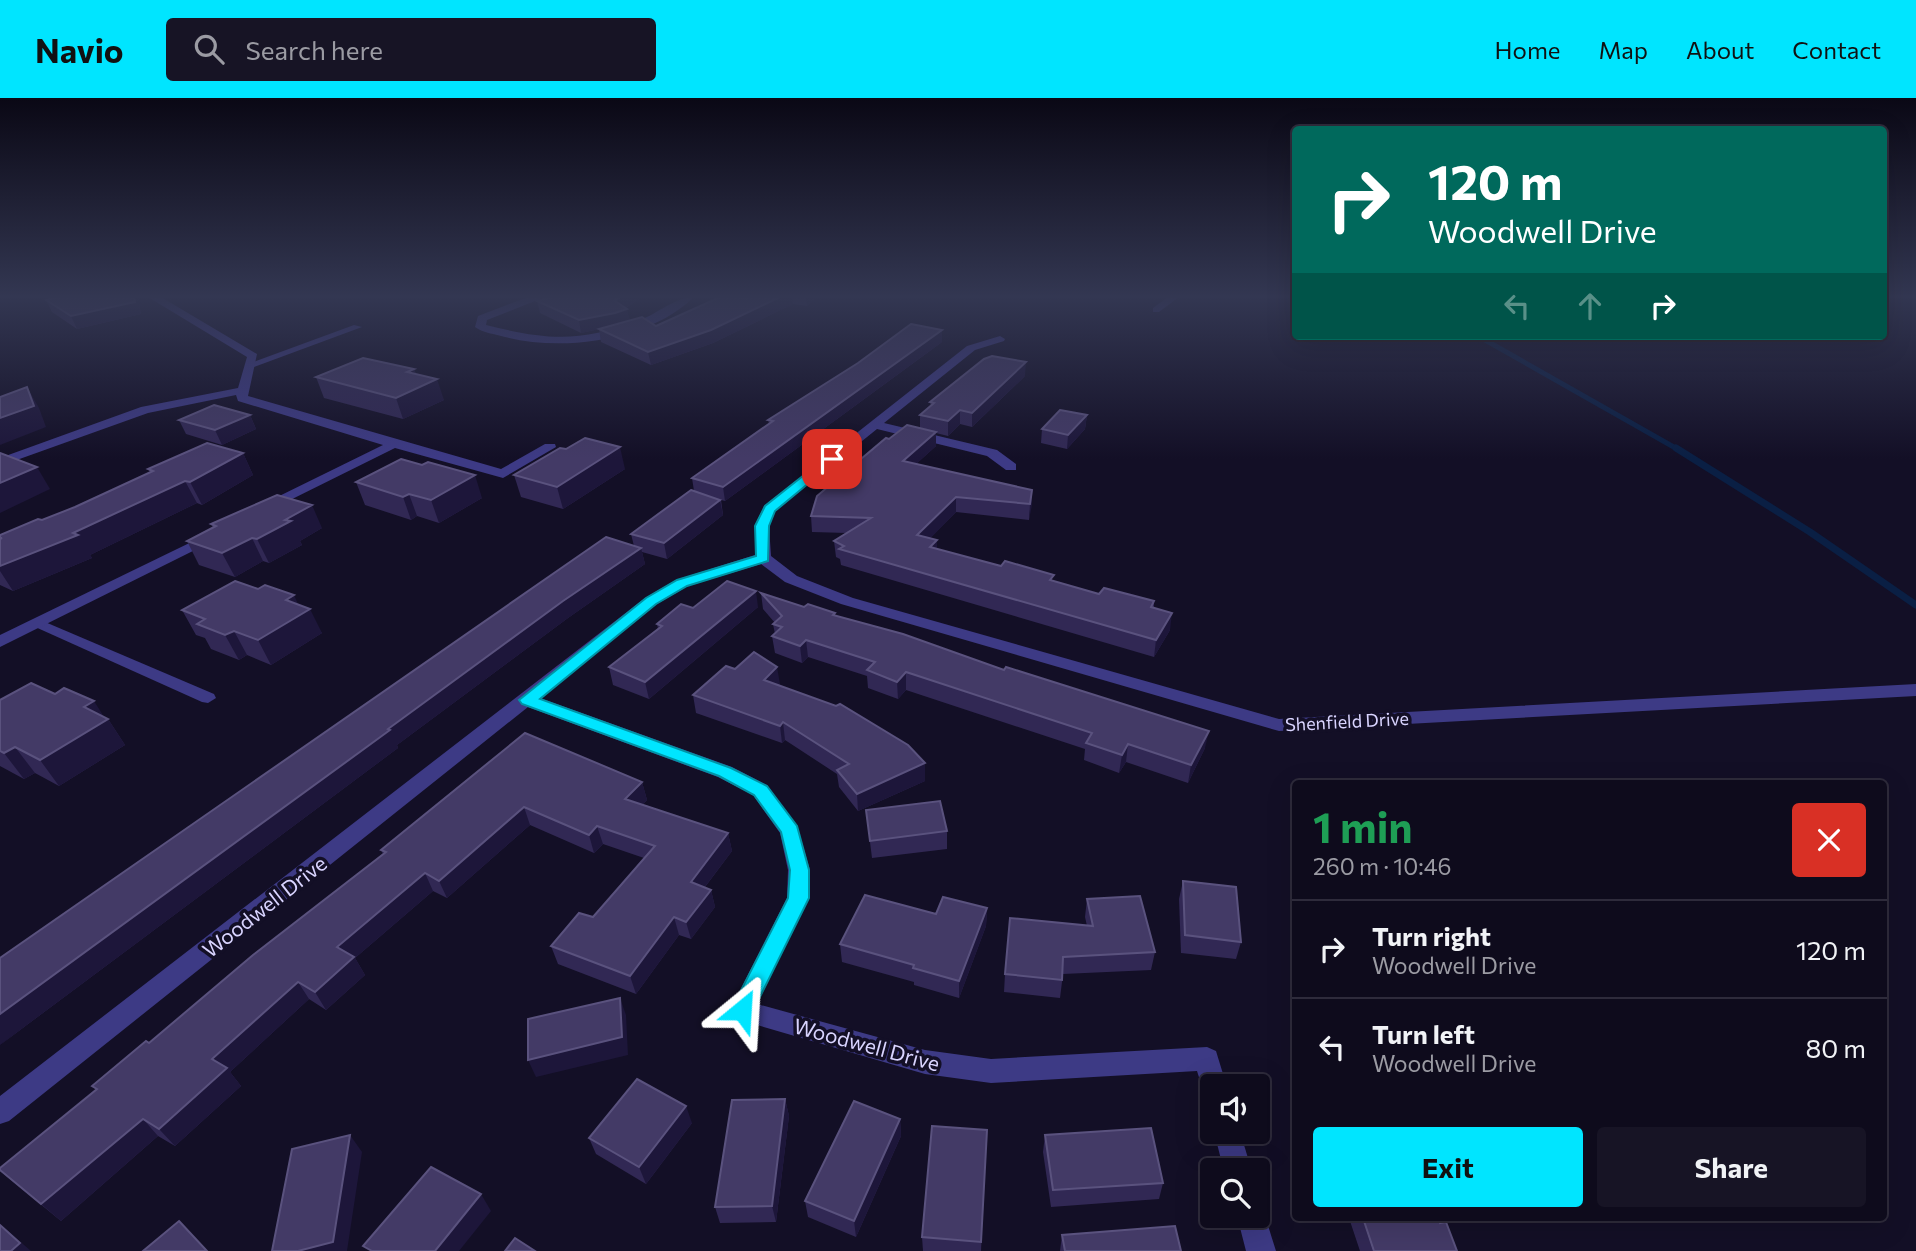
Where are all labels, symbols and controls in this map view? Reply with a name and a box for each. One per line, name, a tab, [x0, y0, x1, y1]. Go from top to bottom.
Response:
search box	[166, 18, 656, 81]
text: Navio	[35, 29, 124, 70]
icon: search	[190, 30, 228, 68]
text: Search here	[246, 34, 383, 65]
text: Home	[1495, 35, 1561, 64]
text: Map	[1599, 35, 1648, 64]
text: About	[1686, 35, 1754, 64]
text: Contact	[1792, 35, 1881, 64]
text: 120 m	[1428, 150, 1562, 210]
icon: right	[1313, 154, 1404, 245]
text: Woodwell Drive	[1428, 210, 1657, 250]
icon: left	[1498, 287, 1536, 325]
icon: ahead	[1571, 287, 1609, 325]
icon: right	[1644, 287, 1682, 325]
pin	[802, 429, 862, 489]
icon: arrive	[813, 440, 851, 478]
street label: Shenfield Drive	[1285, 707, 1409, 735]
text: 1 min	[1313, 800, 1413, 852]
button: close	[1792, 803, 1866, 877]
street label: Woodwell Drive	[197, 850, 331, 962]
text: 260 m · 10:46	[1313, 852, 1451, 880]
text: Turn right	[1372, 920, 1491, 951]
icon: right	[1313, 930, 1351, 968]
text: 120 m	[1796, 934, 1866, 965]
text: Woodwell Drive	[1372, 951, 1536, 979]
position arrow	[705, 973, 779, 1047]
street label: Woodwell Drive	[791, 1013, 943, 1075]
text: Turn left	[1372, 1018, 1475, 1049]
icon: left	[1313, 1028, 1351, 1066]
text: 80 m	[1806, 1032, 1866, 1063]
text: Woodwell Drive	[1372, 1049, 1536, 1077]
map controls	[1200, 1074, 1270, 1228]
button: sound	[1200, 1074, 1270, 1144]
button: Exit	[1313, 1127, 1583, 1207]
button: Share	[1597, 1127, 1866, 1207]
button: search	[1200, 1158, 1270, 1228]

